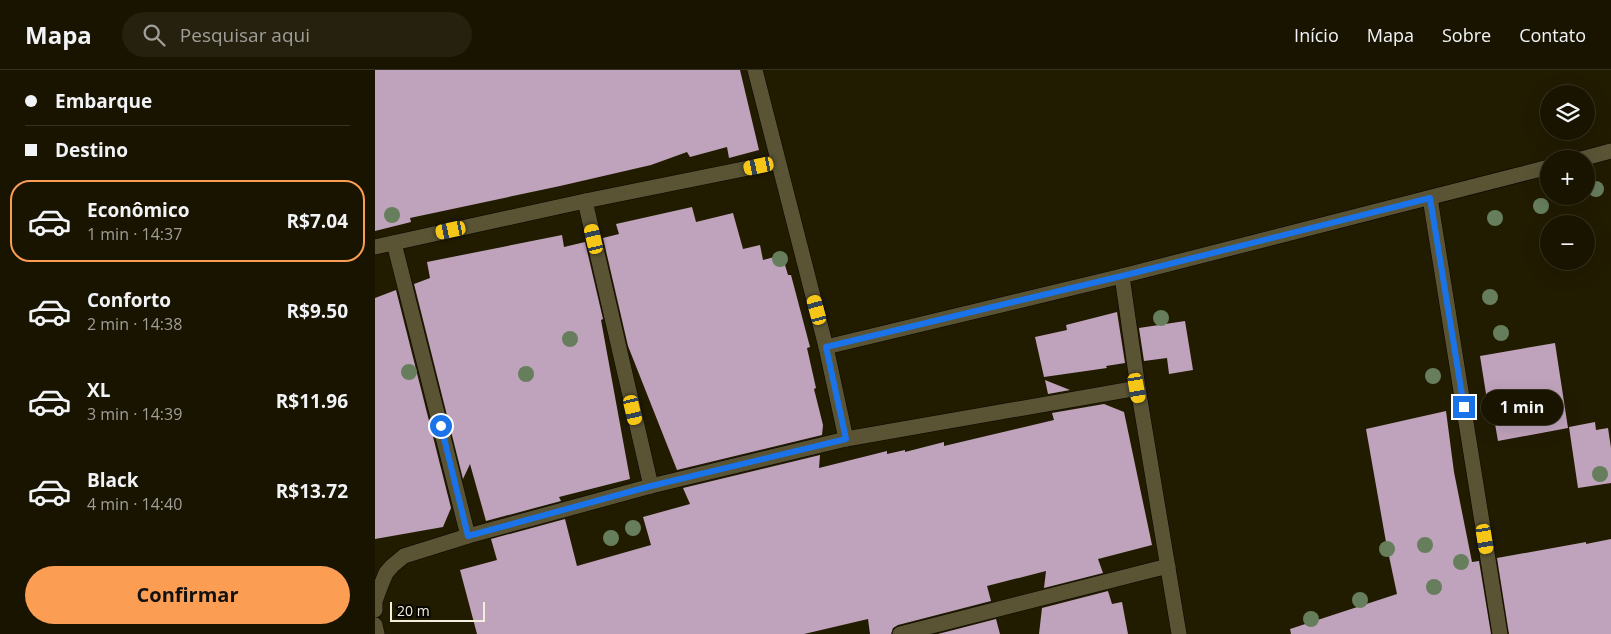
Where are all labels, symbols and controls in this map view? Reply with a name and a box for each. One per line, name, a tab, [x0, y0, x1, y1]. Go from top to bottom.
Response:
search box	[122, 12, 472, 57]
text: Mapa	[25, 18, 92, 51]
icon: search	[140, 21, 168, 49]
text: Pesquisar aqui	[180, 22, 310, 48]
text: Início	[1294, 23, 1339, 47]
text: Mapa	[1367, 23, 1414, 47]
text: Sobre	[1442, 23, 1491, 47]
text: Contato	[1519, 23, 1586, 47]
map controls	[1540, 85, 1595, 270]
button: layers	[1540, 85, 1595, 140]
text: Embarque	[55, 88, 152, 114]
text: Destino	[55, 137, 128, 163]
button: +	[1540, 150, 1595, 205]
car	[742, 156, 775, 176]
text: Econômico	[87, 197, 189, 223]
icon: car	[27, 199, 72, 244]
text: R$7.04	[287, 208, 348, 234]
button: −	[1540, 215, 1595, 270]
car	[434, 220, 467, 240]
text: 1 min · 14:37	[87, 223, 182, 245]
car	[583, 223, 604, 255]
text: Conforto	[87, 287, 171, 313]
icon: car	[27, 289, 72, 334]
car	[805, 294, 828, 326]
text: R$9.50	[287, 298, 348, 324]
text: 2 min · 14:38	[87, 313, 182, 335]
car	[1127, 372, 1146, 404]
text: XL	[87, 377, 110, 403]
icon: car	[27, 379, 72, 424]
text: R$11.96	[276, 388, 348, 414]
callout: 1 min	[1481, 390, 1564, 424]
car	[622, 394, 643, 426]
route end	[1453, 396, 1475, 418]
text: 1 min	[1500, 396, 1544, 418]
text: 3 min · 14:39	[87, 403, 182, 425]
route start	[430, 415, 452, 437]
text: Black	[87, 467, 139, 493]
icon: car	[27, 469, 72, 514]
text: R$13.72	[276, 478, 348, 504]
text: 4 min · 14:40	[87, 493, 182, 515]
car	[1475, 523, 1494, 555]
button: Confirmar	[25, 566, 350, 624]
scale bar	[390, 599, 485, 622]
text: 20 m	[397, 601, 430, 620]

